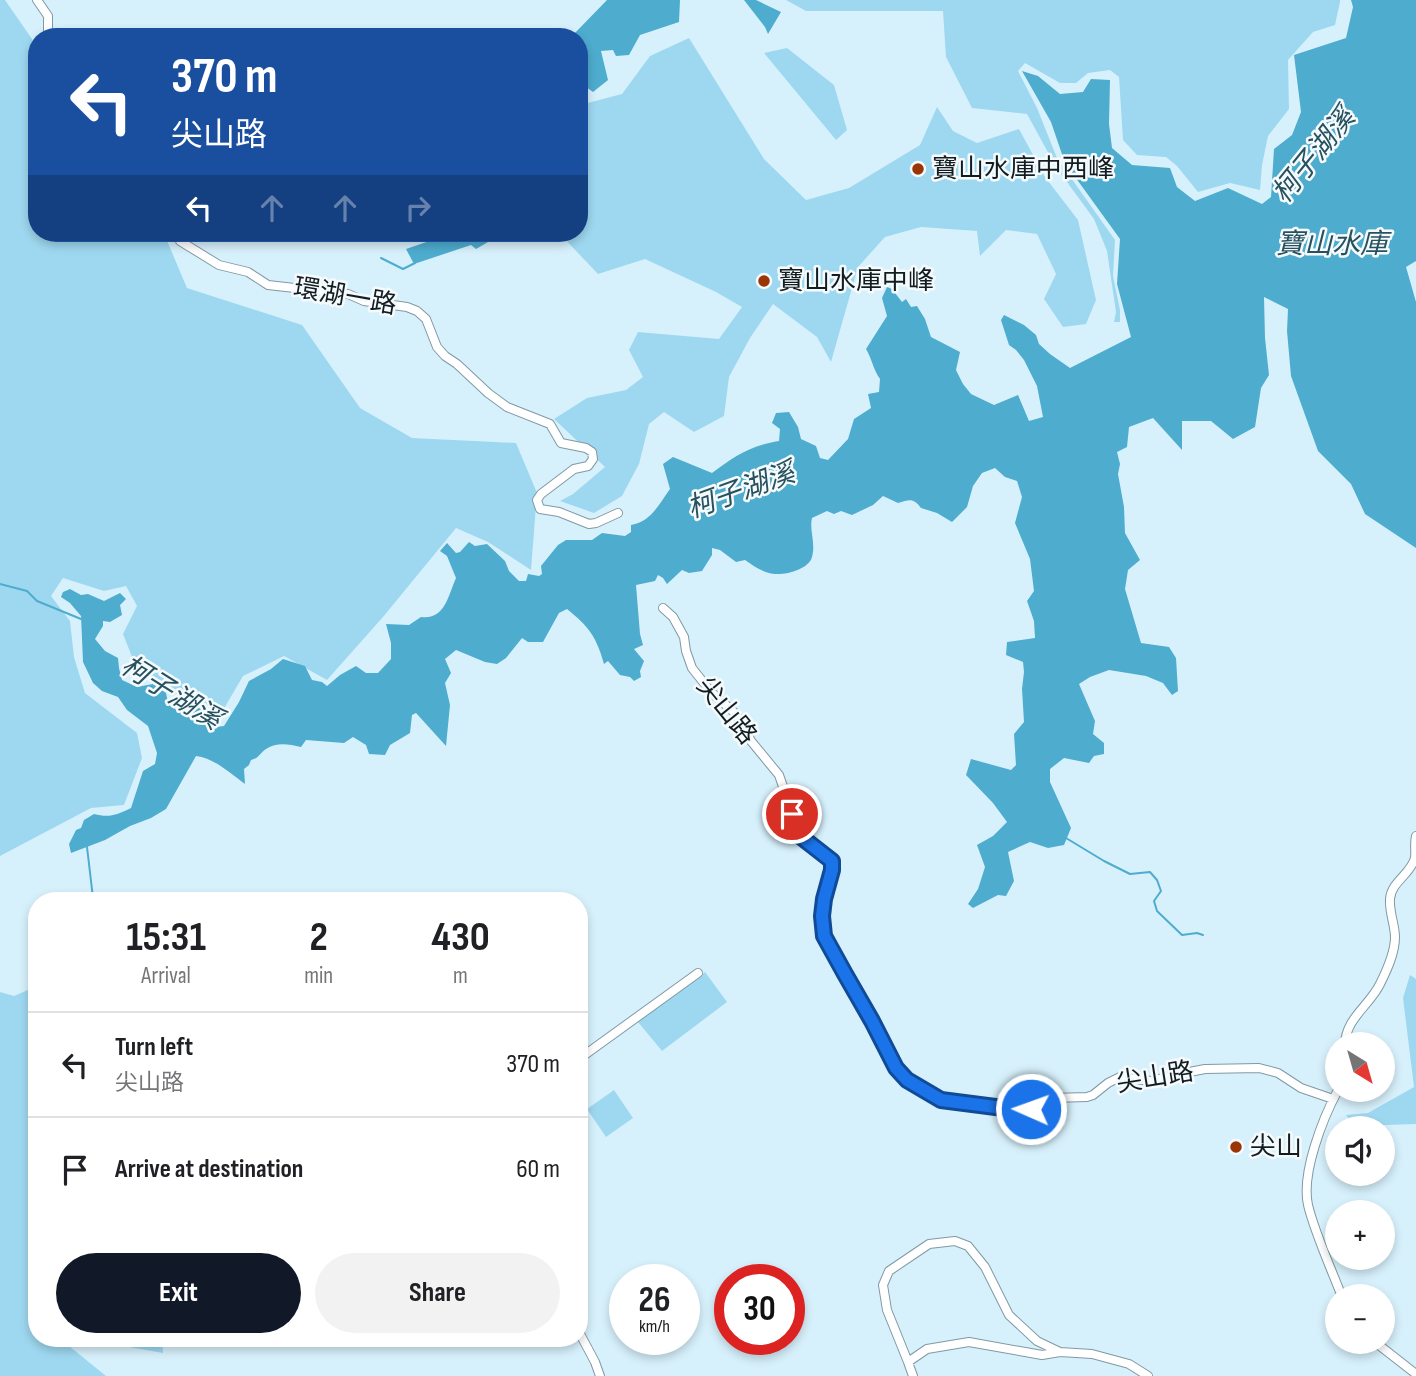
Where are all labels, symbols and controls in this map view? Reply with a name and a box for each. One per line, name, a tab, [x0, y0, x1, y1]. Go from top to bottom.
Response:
text: 370 m	[171, 48, 278, 107]
icon: left	[56, 56, 147, 147]
water label: 柯子湖溪	[1266, 99, 1365, 210]
text: 尖山路	[171, 116, 267, 155]
place label: 寶山水庫中西峰	[932, 154, 1114, 185]
marker: 寶山水庫中西峰	[910, 161, 926, 177]
icon: left	[180, 189, 218, 227]
icon: ahead	[253, 189, 291, 227]
icon: ahead	[326, 189, 364, 227]
icon: right	[399, 189, 437, 227]
water label: 寶山水庫	[1276, 228, 1392, 261]
place label: 寶山水庫中峰	[778, 266, 934, 297]
street label: 環湖一路	[291, 273, 399, 321]
marker: 寶山水庫中峰	[756, 273, 772, 289]
water label: 柯子湖溪	[683, 455, 803, 526]
water label: 柯子湖溪	[115, 649, 231, 739]
street label: 尖山路	[689, 671, 763, 751]
pin	[762, 784, 822, 844]
icon: arrive	[773, 795, 811, 833]
text: 15:31	[126, 912, 206, 963]
text: 2	[309, 912, 328, 963]
text: 430	[431, 912, 490, 963]
text: Arrival	[141, 962, 191, 990]
text: min	[304, 962, 333, 990]
text: m	[453, 962, 468, 990]
text: Turn left	[115, 1032, 193, 1063]
north arrow	[1325, 1032, 1395, 1102]
map controls	[1325, 1032, 1395, 1354]
icon: left	[56, 1046, 94, 1084]
text: 370 m	[506, 1049, 560, 1080]
street label: 尖山路	[1114, 1057, 1196, 1099]
text: 尖山路	[115, 1069, 184, 1097]
position arrow	[994, 1072, 1068, 1146]
button: sound	[1325, 1116, 1395, 1186]
place label: 尖山	[1250, 1132, 1302, 1163]
marker: 尖山	[1228, 1139, 1244, 1155]
icon: arrive	[56, 1151, 94, 1189]
text: Arrive at destination	[115, 1154, 303, 1185]
text: 60 m	[516, 1154, 560, 1185]
button: +	[1325, 1200, 1395, 1270]
button: Exit	[56, 1253, 301, 1333]
button: Share	[315, 1253, 560, 1333]
speed limit sign: 30	[714, 1264, 805, 1355]
text: 26	[639, 1279, 670, 1322]
button: −	[1325, 1284, 1395, 1354]
text: km/h	[639, 1316, 670, 1337]

